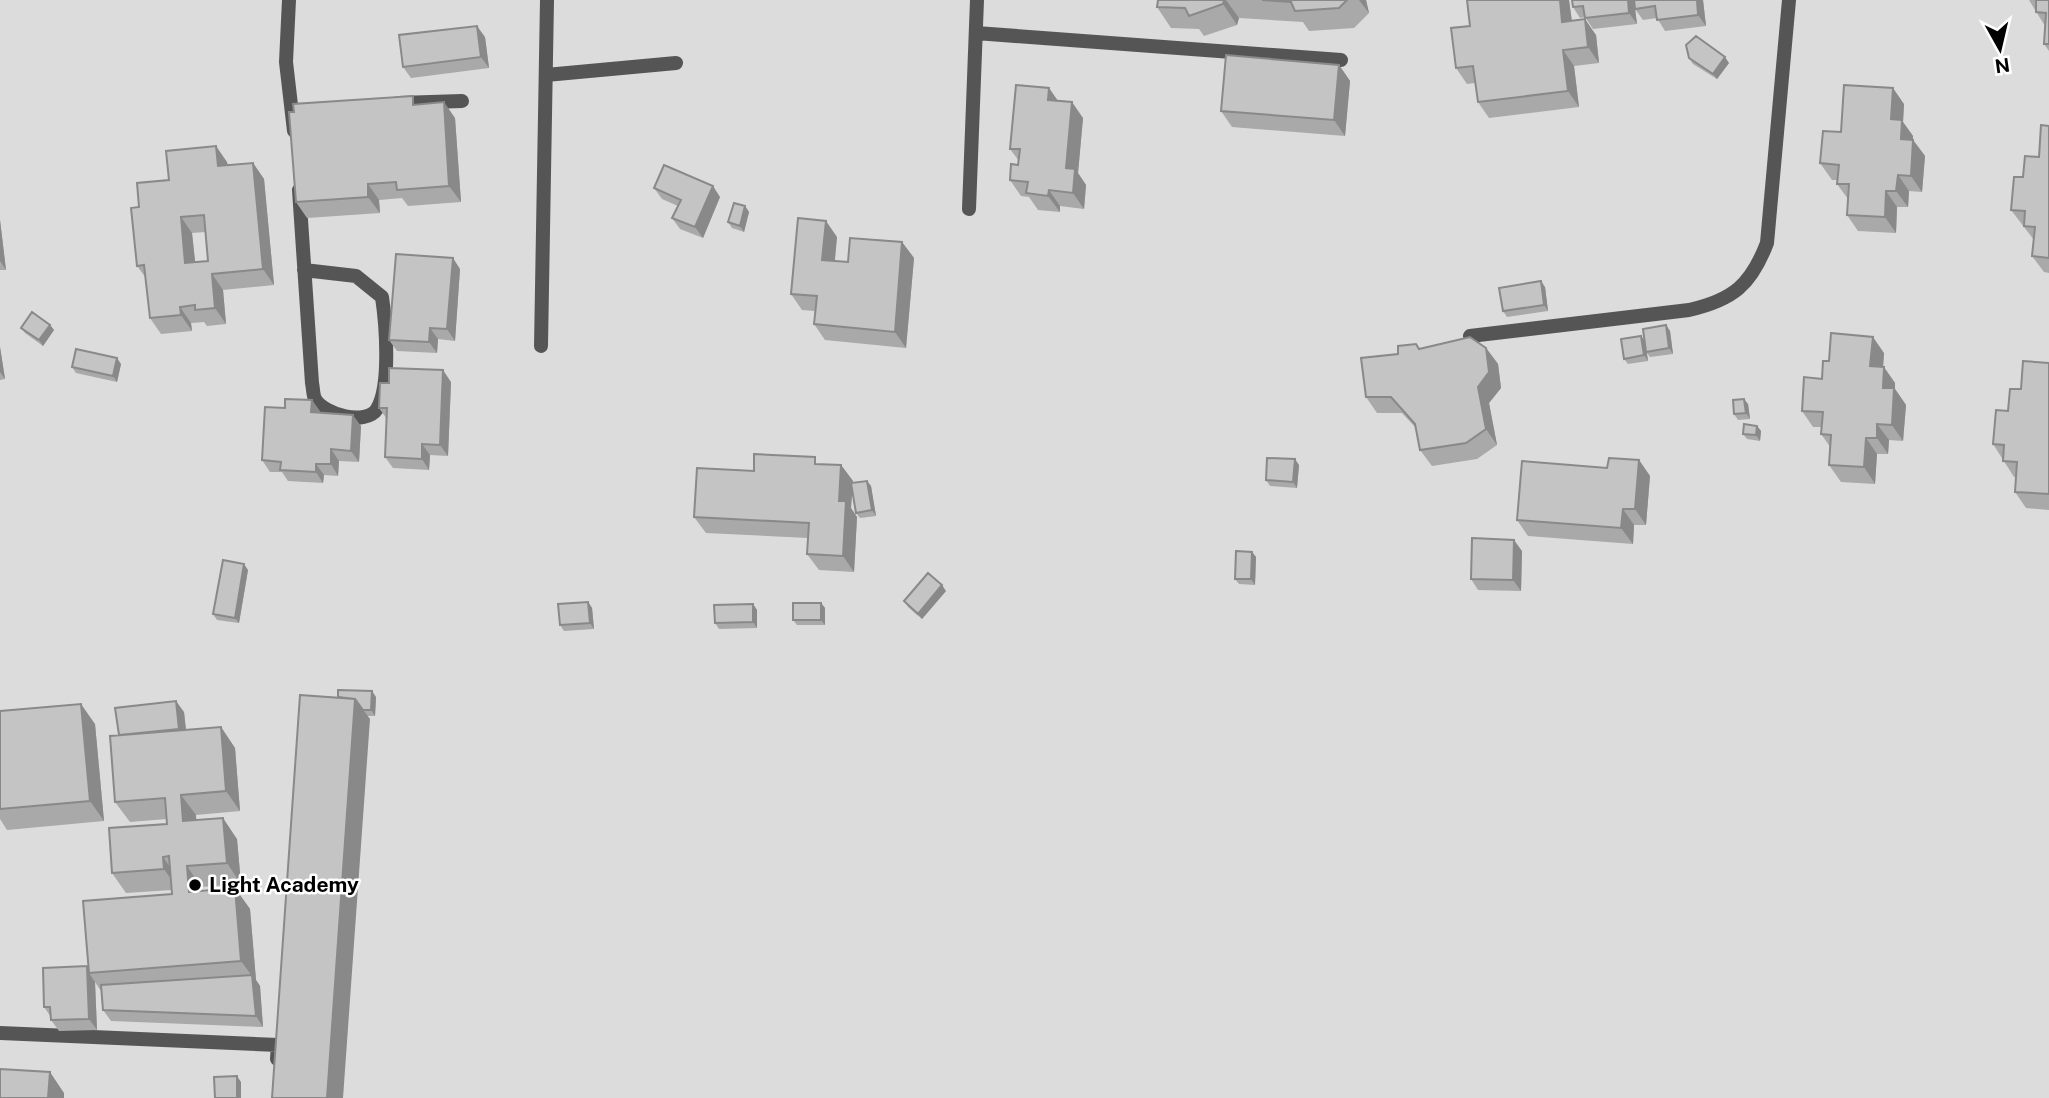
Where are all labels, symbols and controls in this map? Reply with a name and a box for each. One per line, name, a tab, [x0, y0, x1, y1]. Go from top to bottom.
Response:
north arrow	[1965, 14, 2035, 84]
text: N	[1993, 54, 2011, 78]
place label: Light Academy	[209, 872, 359, 897]
marker: Light Academy	[187, 877, 203, 893]

